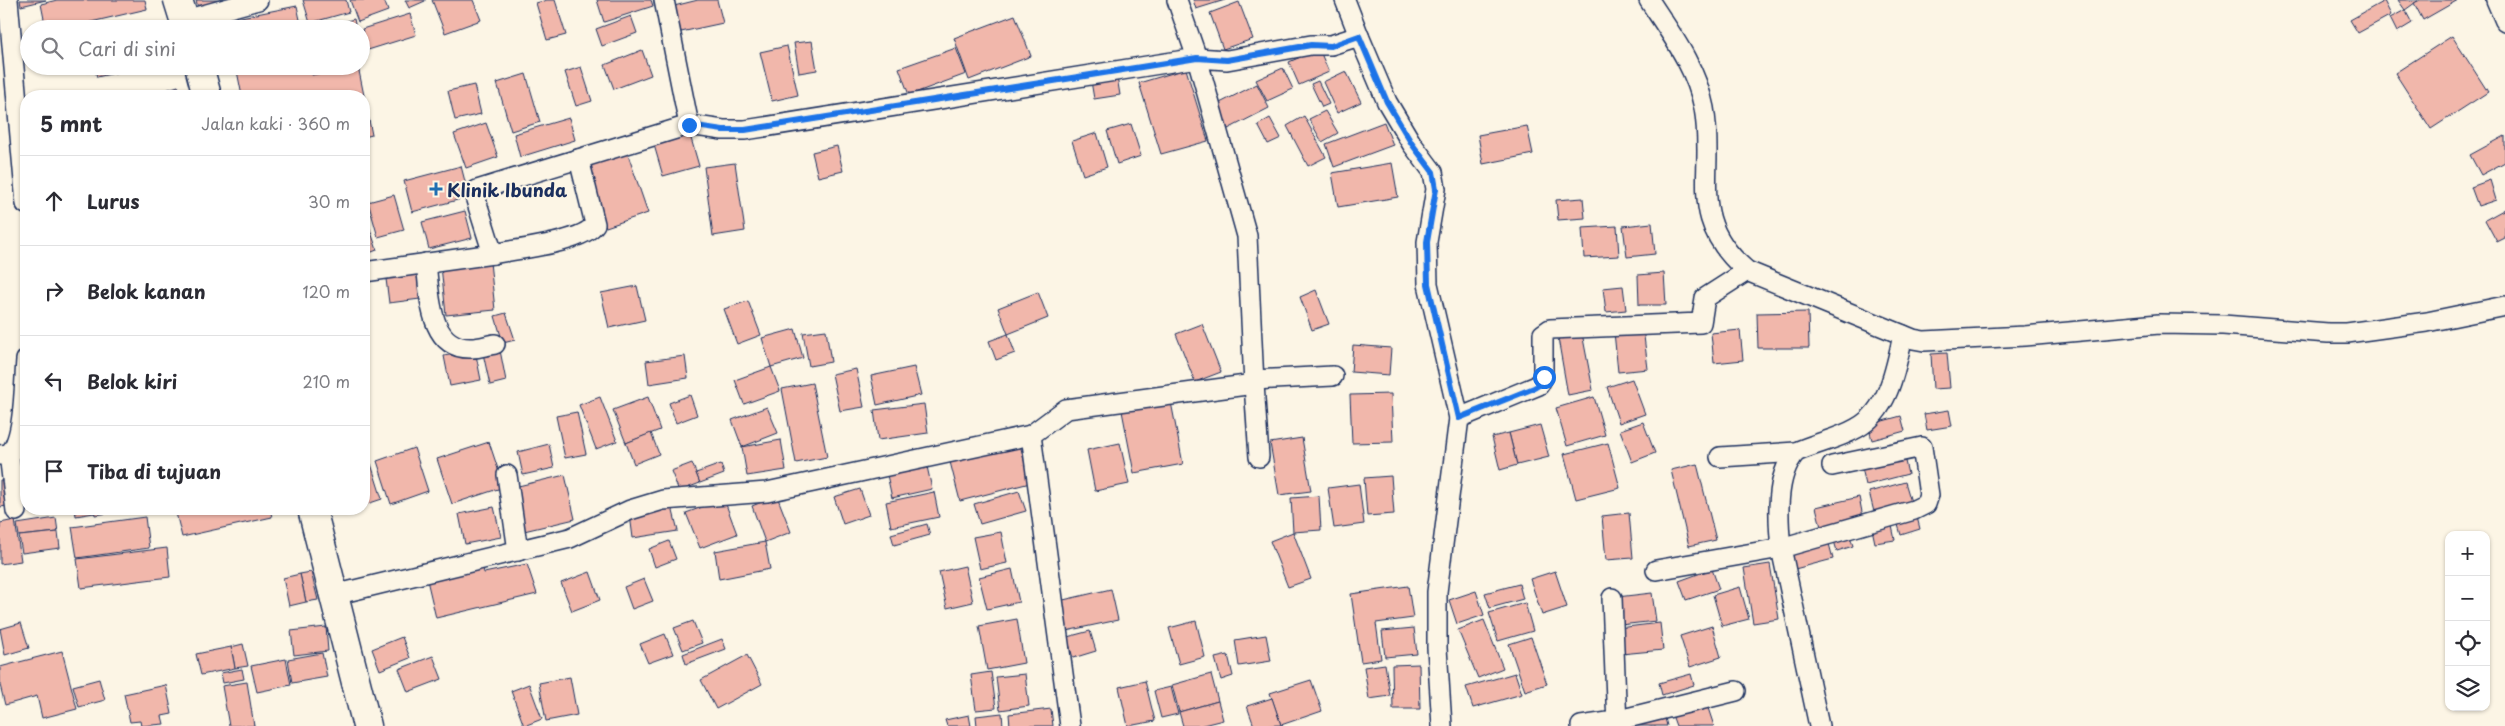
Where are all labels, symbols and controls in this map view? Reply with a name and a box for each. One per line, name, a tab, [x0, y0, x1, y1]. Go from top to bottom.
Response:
search box	[20, 20, 370, 75]
icon: search	[38, 34, 66, 62]
text: Cari di sini	[78, 34, 176, 62]
text: 5 mnt	[40, 107, 103, 139]
text: Jalan kaki · 360 m	[201, 111, 350, 135]
route end	[678, 114, 701, 137]
place label: Klinik Ibunda	[447, 176, 568, 203]
marker: Klinik Ibunda	[429, 182, 443, 196]
icon: ahead	[40, 187, 68, 215]
text: Lurus	[87, 187, 140, 215]
text: 30 m	[308, 189, 350, 213]
icon: right	[40, 277, 68, 305]
text: Belok kanan	[87, 277, 206, 305]
text: 120 m	[303, 279, 350, 303]
route start	[1533, 366, 1556, 389]
icon: left	[40, 367, 68, 395]
text: Belok kiri	[87, 367, 177, 395]
text: 210 m	[302, 369, 350, 393]
icon: arrive	[40, 457, 68, 485]
text: Tiba di tujuan	[87, 457, 221, 485]
map controls	[2445, 531, 2490, 711]
button: +	[2445, 531, 2490, 576]
button: −	[2445, 576, 2490, 621]
button: locate	[2445, 621, 2490, 666]
button: layers	[2445, 666, 2490, 711]

